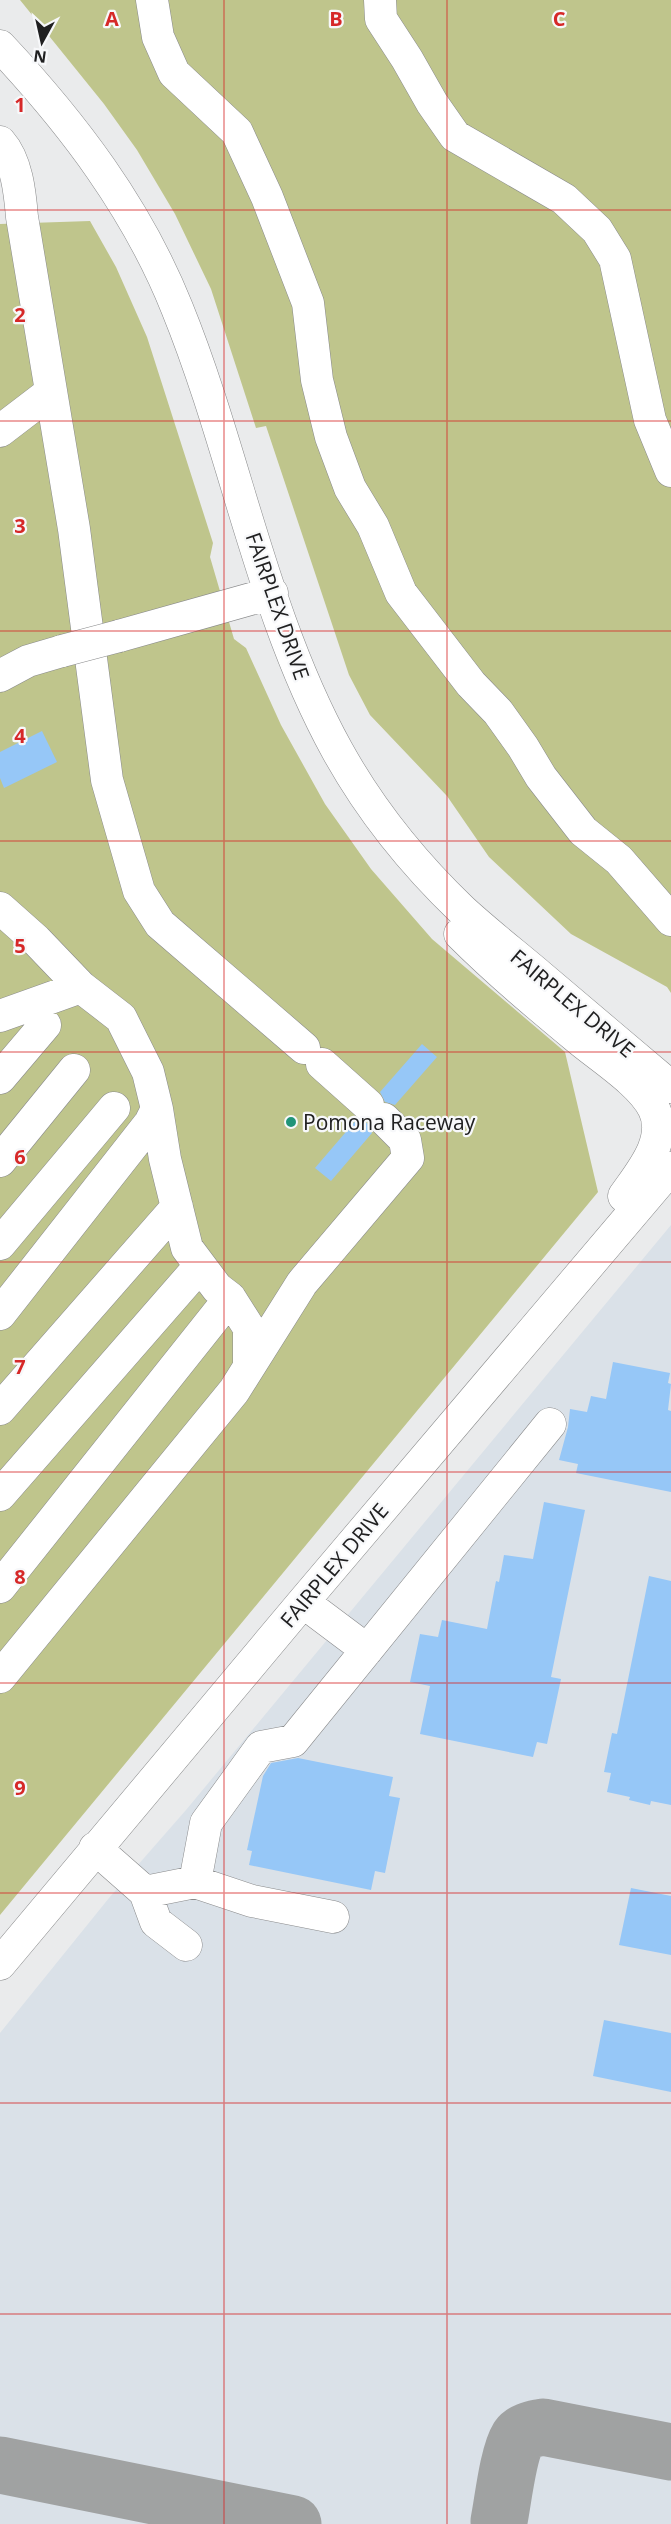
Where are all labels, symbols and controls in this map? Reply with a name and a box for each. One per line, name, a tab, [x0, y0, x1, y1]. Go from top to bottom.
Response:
text: A	[105, 5, 119, 32]
text: B	[329, 5, 343, 32]
text: C	[553, 5, 566, 32]
north arrow	[12, 12, 72, 72]
text: N	[32, 45, 48, 69]
text: 1	[14, 91, 26, 118]
text: 2	[14, 301, 26, 328]
text: 3	[14, 512, 26, 539]
street label: FAIRPLEX DRIVE	[240, 529, 316, 683]
text: 4	[14, 722, 26, 749]
text: 5	[14, 932, 26, 959]
street label: FAIRPLEX DRIVE	[505, 943, 641, 1063]
place label: Pomona Raceway	[303, 1108, 476, 1136]
marker: Pomona Raceway	[284, 1115, 298, 1129]
text: 6	[14, 1143, 26, 1170]
text: 7	[14, 1353, 26, 1380]
street label: FAIRPLEX DRIVE	[274, 1497, 394, 1633]
text: 8	[14, 1563, 26, 1590]
text: 9	[14, 1774, 26, 1801]

